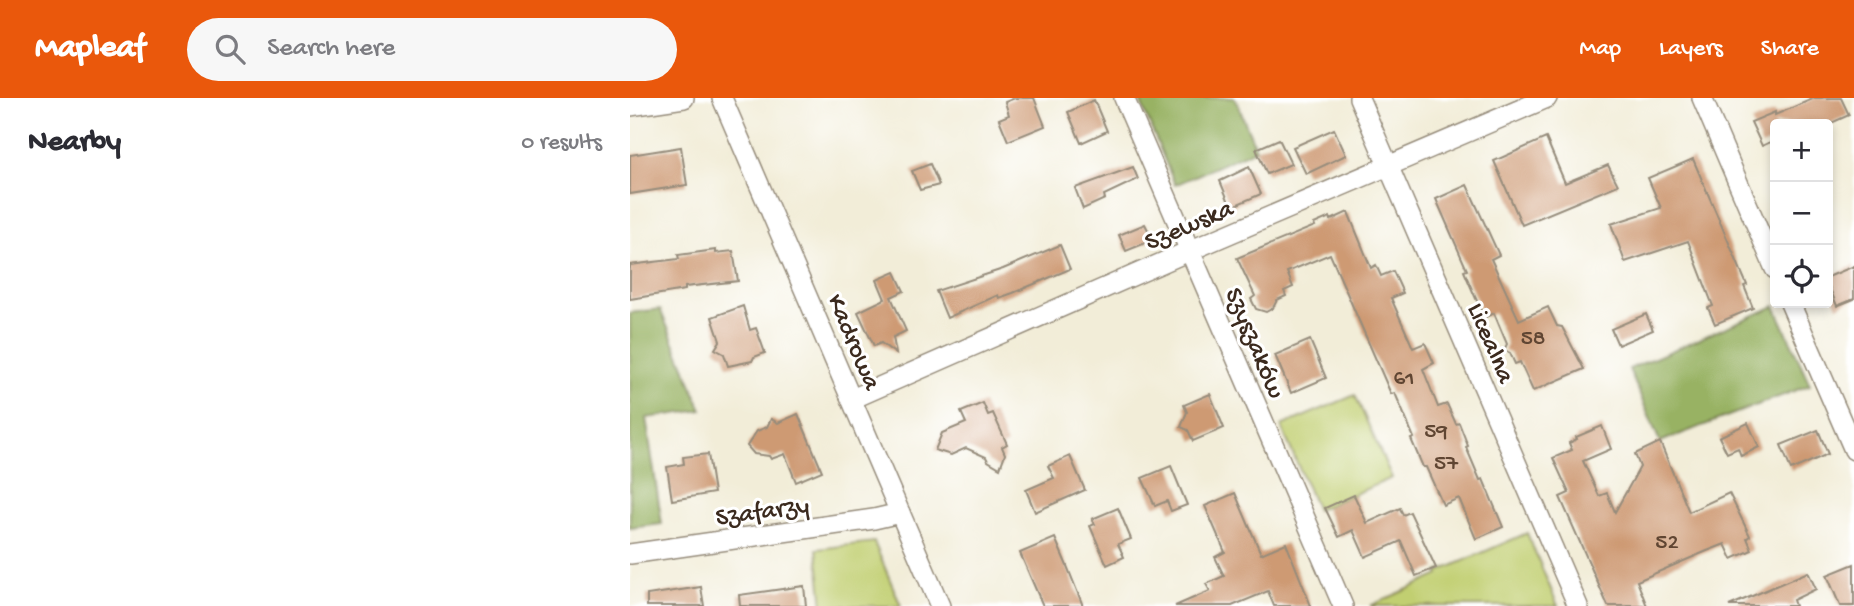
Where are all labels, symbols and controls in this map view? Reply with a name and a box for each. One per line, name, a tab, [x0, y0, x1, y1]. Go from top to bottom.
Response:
search box	[187, 18, 677, 81]
text: Mapleaf	[35, 30, 145, 68]
icon: search	[211, 30, 249, 68]
text: Search here	[267, 34, 395, 65]
text: Map	[1579, 35, 1621, 64]
text: Layers	[1659, 35, 1723, 64]
text: Share	[1761, 35, 1819, 64]
map controls	[1770, 119, 1833, 308]
button: +	[1770, 119, 1833, 182]
text: Nearby	[28, 126, 121, 161]
text: 0 results	[521, 130, 602, 157]
button: −	[1770, 182, 1833, 245]
street label: Szewska	[1141, 194, 1240, 260]
button: locate	[1770, 245, 1833, 308]
street label: Szyszaków	[1216, 284, 1290, 404]
street label: Kadrowa	[818, 290, 887, 397]
street label: Licealna	[1458, 299, 1520, 390]
house number: 58	[1521, 326, 1545, 353]
house number: 61	[1394, 366, 1414, 393]
house number: 59	[1424, 419, 1448, 446]
house number: 57	[1434, 451, 1459, 478]
street label: Szafarzy	[714, 492, 811, 535]
house number: 52	[1655, 530, 1679, 557]

